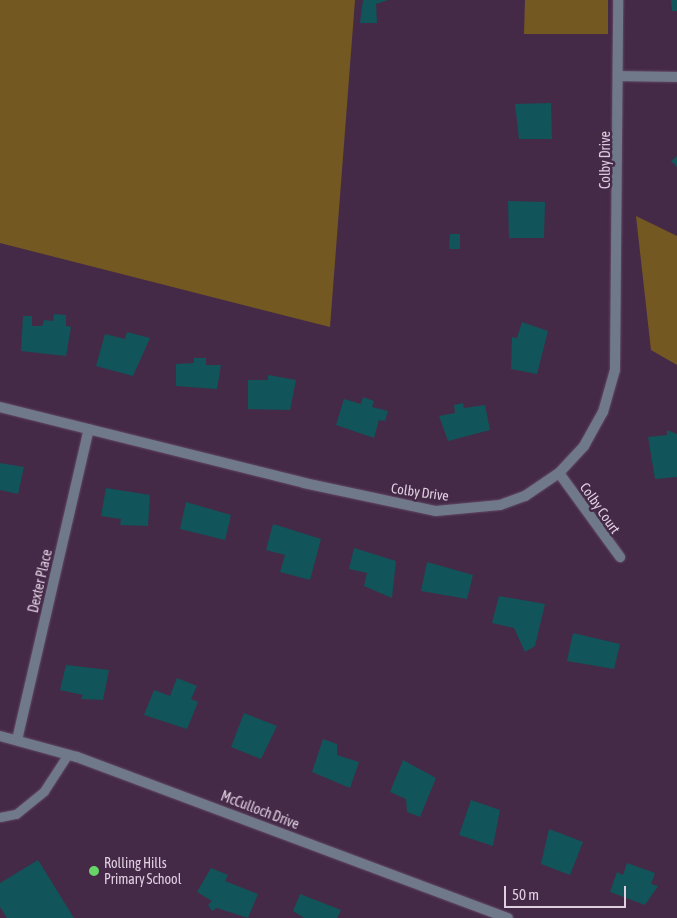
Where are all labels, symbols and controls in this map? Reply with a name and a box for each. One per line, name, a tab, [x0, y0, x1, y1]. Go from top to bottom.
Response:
street label: Colby Drive	[597, 131, 613, 189]
street label: Colby Court	[576, 479, 624, 537]
street label: Colby Drive	[390, 480, 450, 504]
street label: Dexter Place	[25, 548, 55, 614]
street label: McCulloch Drive	[218, 787, 302, 833]
place label: Rolling Hills Primary School	[104, 855, 181, 888]
marker: Rolling Hills Primary School	[88, 865, 100, 877]
scale bar	[507, 876, 630, 908]
text: 50 m	[512, 886, 539, 903]

